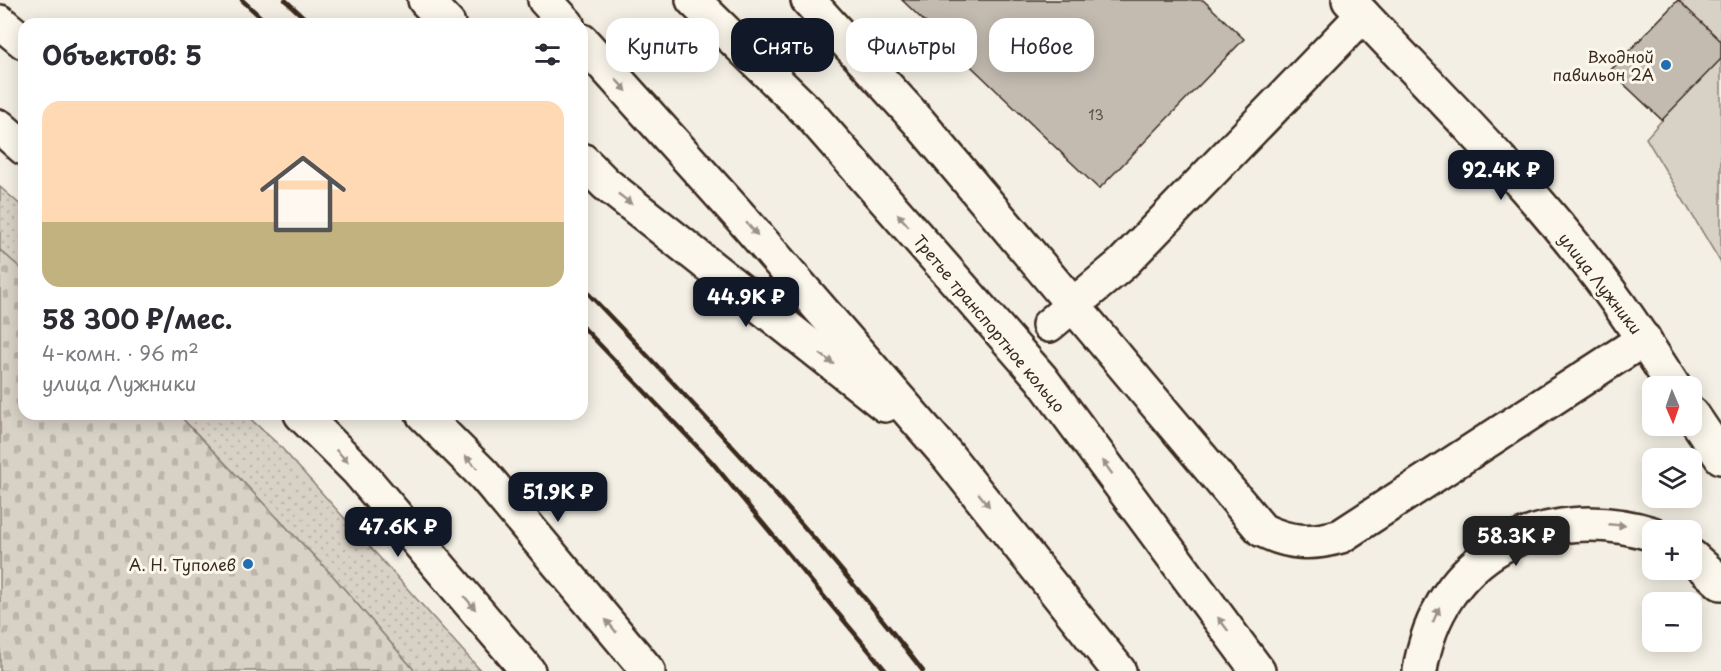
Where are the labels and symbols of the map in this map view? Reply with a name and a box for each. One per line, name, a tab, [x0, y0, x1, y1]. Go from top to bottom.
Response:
place label: Входной павильон 2A	[1553, 44, 1654, 86]
marker: Входной павильон 2A	[1659, 58, 1673, 72]
one-way arrow	[614, 77, 628, 92]
house number: 13	[1088, 104, 1104, 125]
pin: 92.4K ₽	[1446, 150, 1556, 201]
one-way arrow	[617, 192, 632, 205]
one-way arrow	[897, 213, 910, 228]
one-way arrow	[745, 222, 759, 237]
street label: улица Лужники	[1553, 227, 1649, 339]
street label: Третье транспортное кольцо	[908, 229, 1072, 417]
pin: 44.9K ₽	[691, 277, 801, 328]
one-way arrow	[819, 353, 835, 366]
north arrow	[1642, 376, 1702, 436]
one-way arrow	[335, 448, 349, 462]
one-way arrow	[464, 455, 478, 469]
one-way arrow	[1101, 460, 1113, 476]
pin: 51.9K ₽	[503, 472, 613, 523]
one-way arrow	[977, 493, 989, 508]
pin: 47.6K ₽	[343, 507, 453, 558]
pin: 58.3K ₽	[1461, 516, 1571, 567]
one-way arrow	[1607, 520, 1626, 530]
place label: А. Н. Туполев	[129, 552, 236, 576]
marker: А. Н. Туполев	[241, 557, 255, 571]
one-way arrow	[463, 595, 476, 610]
one-way arrow	[1431, 606, 1441, 624]
one-way arrow	[1217, 616, 1229, 632]
one-way arrow	[605, 619, 618, 634]

